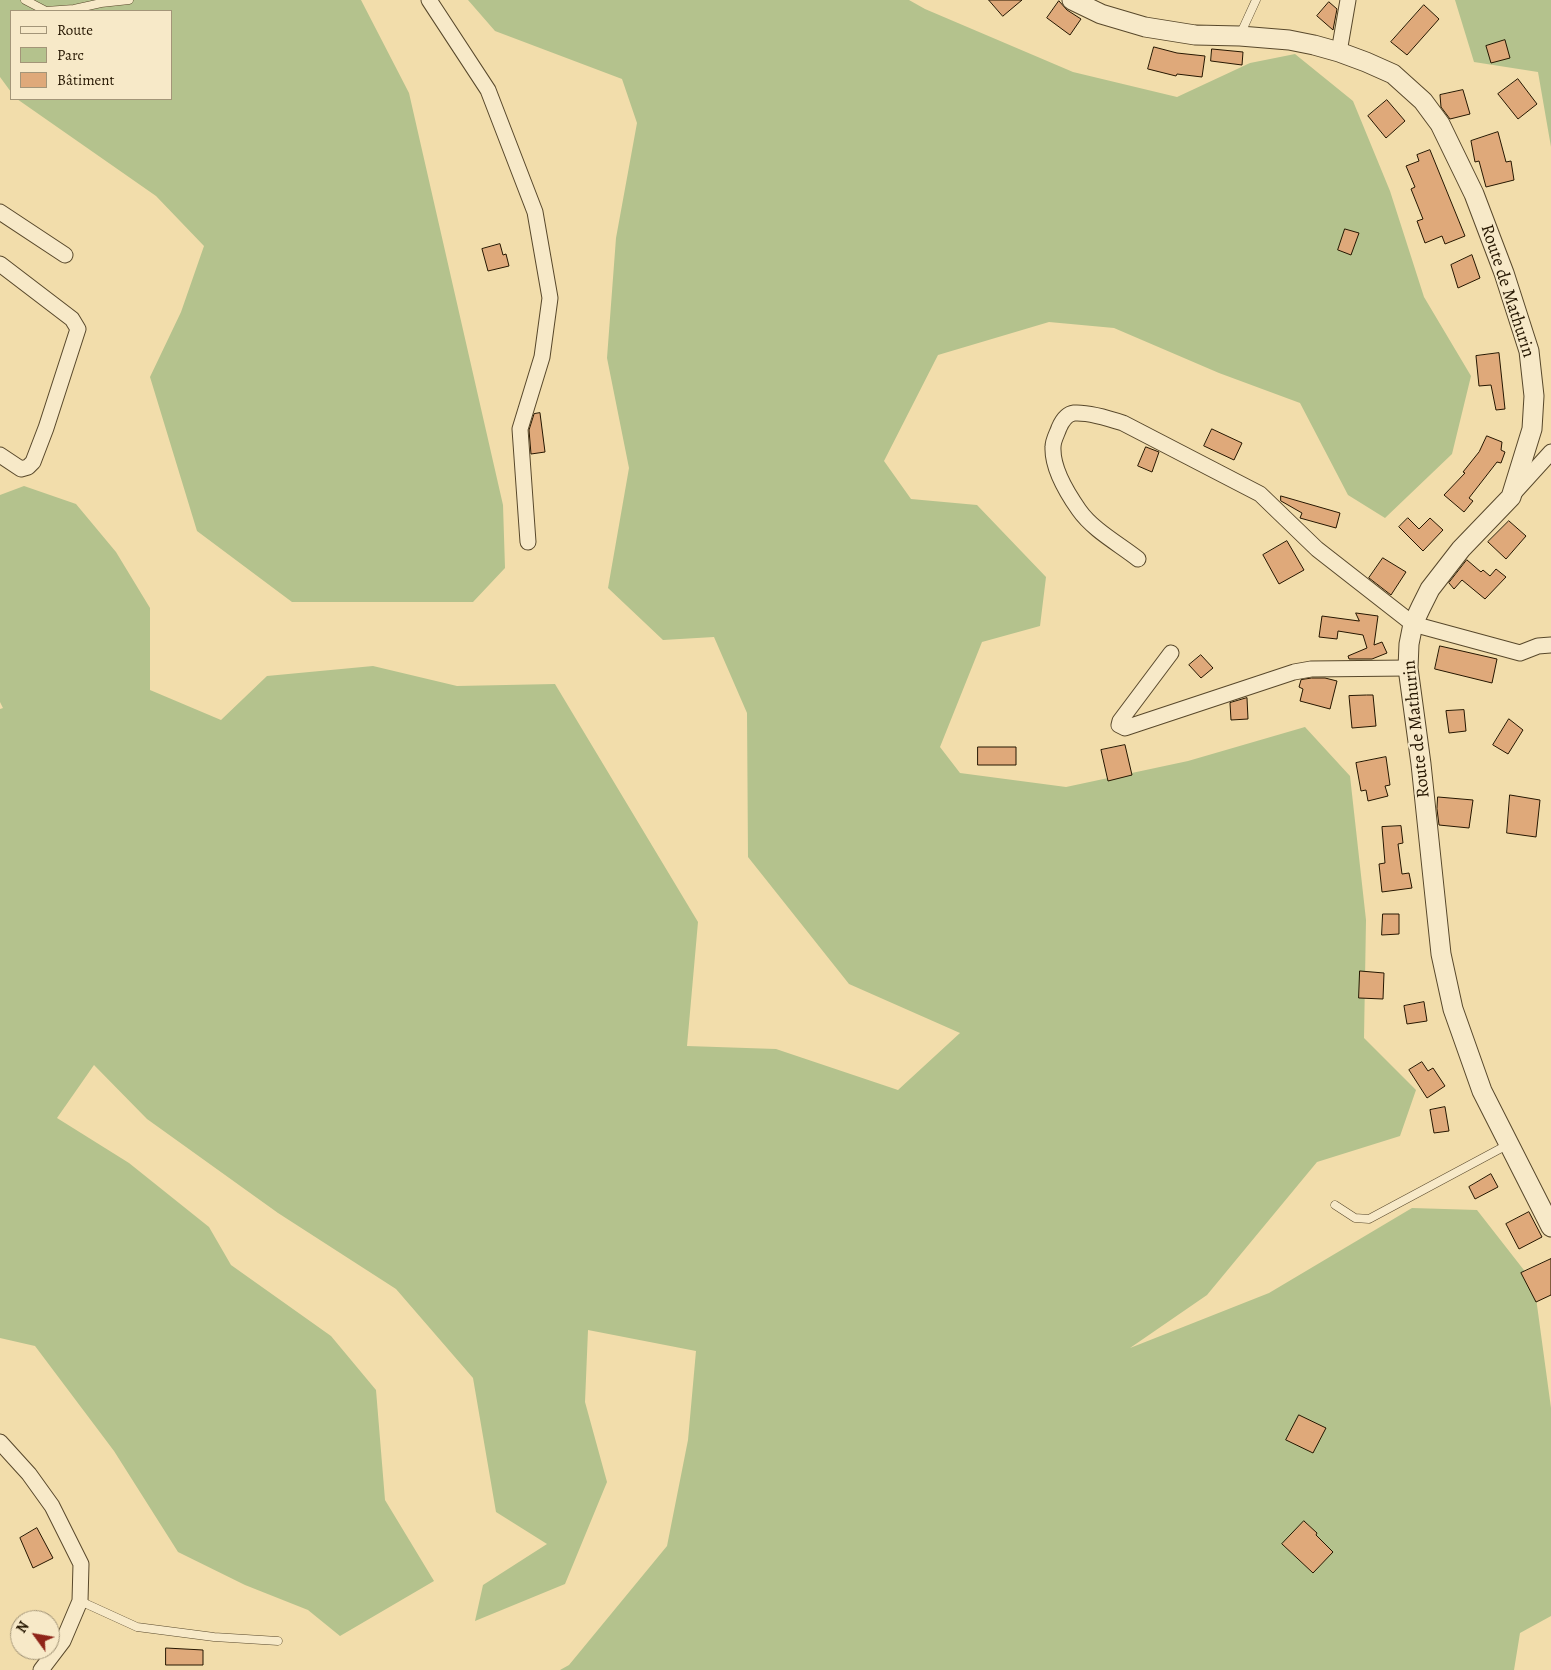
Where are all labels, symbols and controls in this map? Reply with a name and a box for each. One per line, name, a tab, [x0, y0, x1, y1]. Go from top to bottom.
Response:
legend	[10, 10, 172, 100]
text: Route	[57, 20, 93, 40]
text: Parc	[57, 45, 84, 65]
text: Bâtiment	[57, 70, 115, 90]
street label: Route de Mathurin	[1475, 222, 1539, 360]
street label: Route de Mathurin	[1399, 659, 1435, 799]
north arrow	[10, 1610, 60, 1660]
text: N	[12, 1618, 33, 1637]

